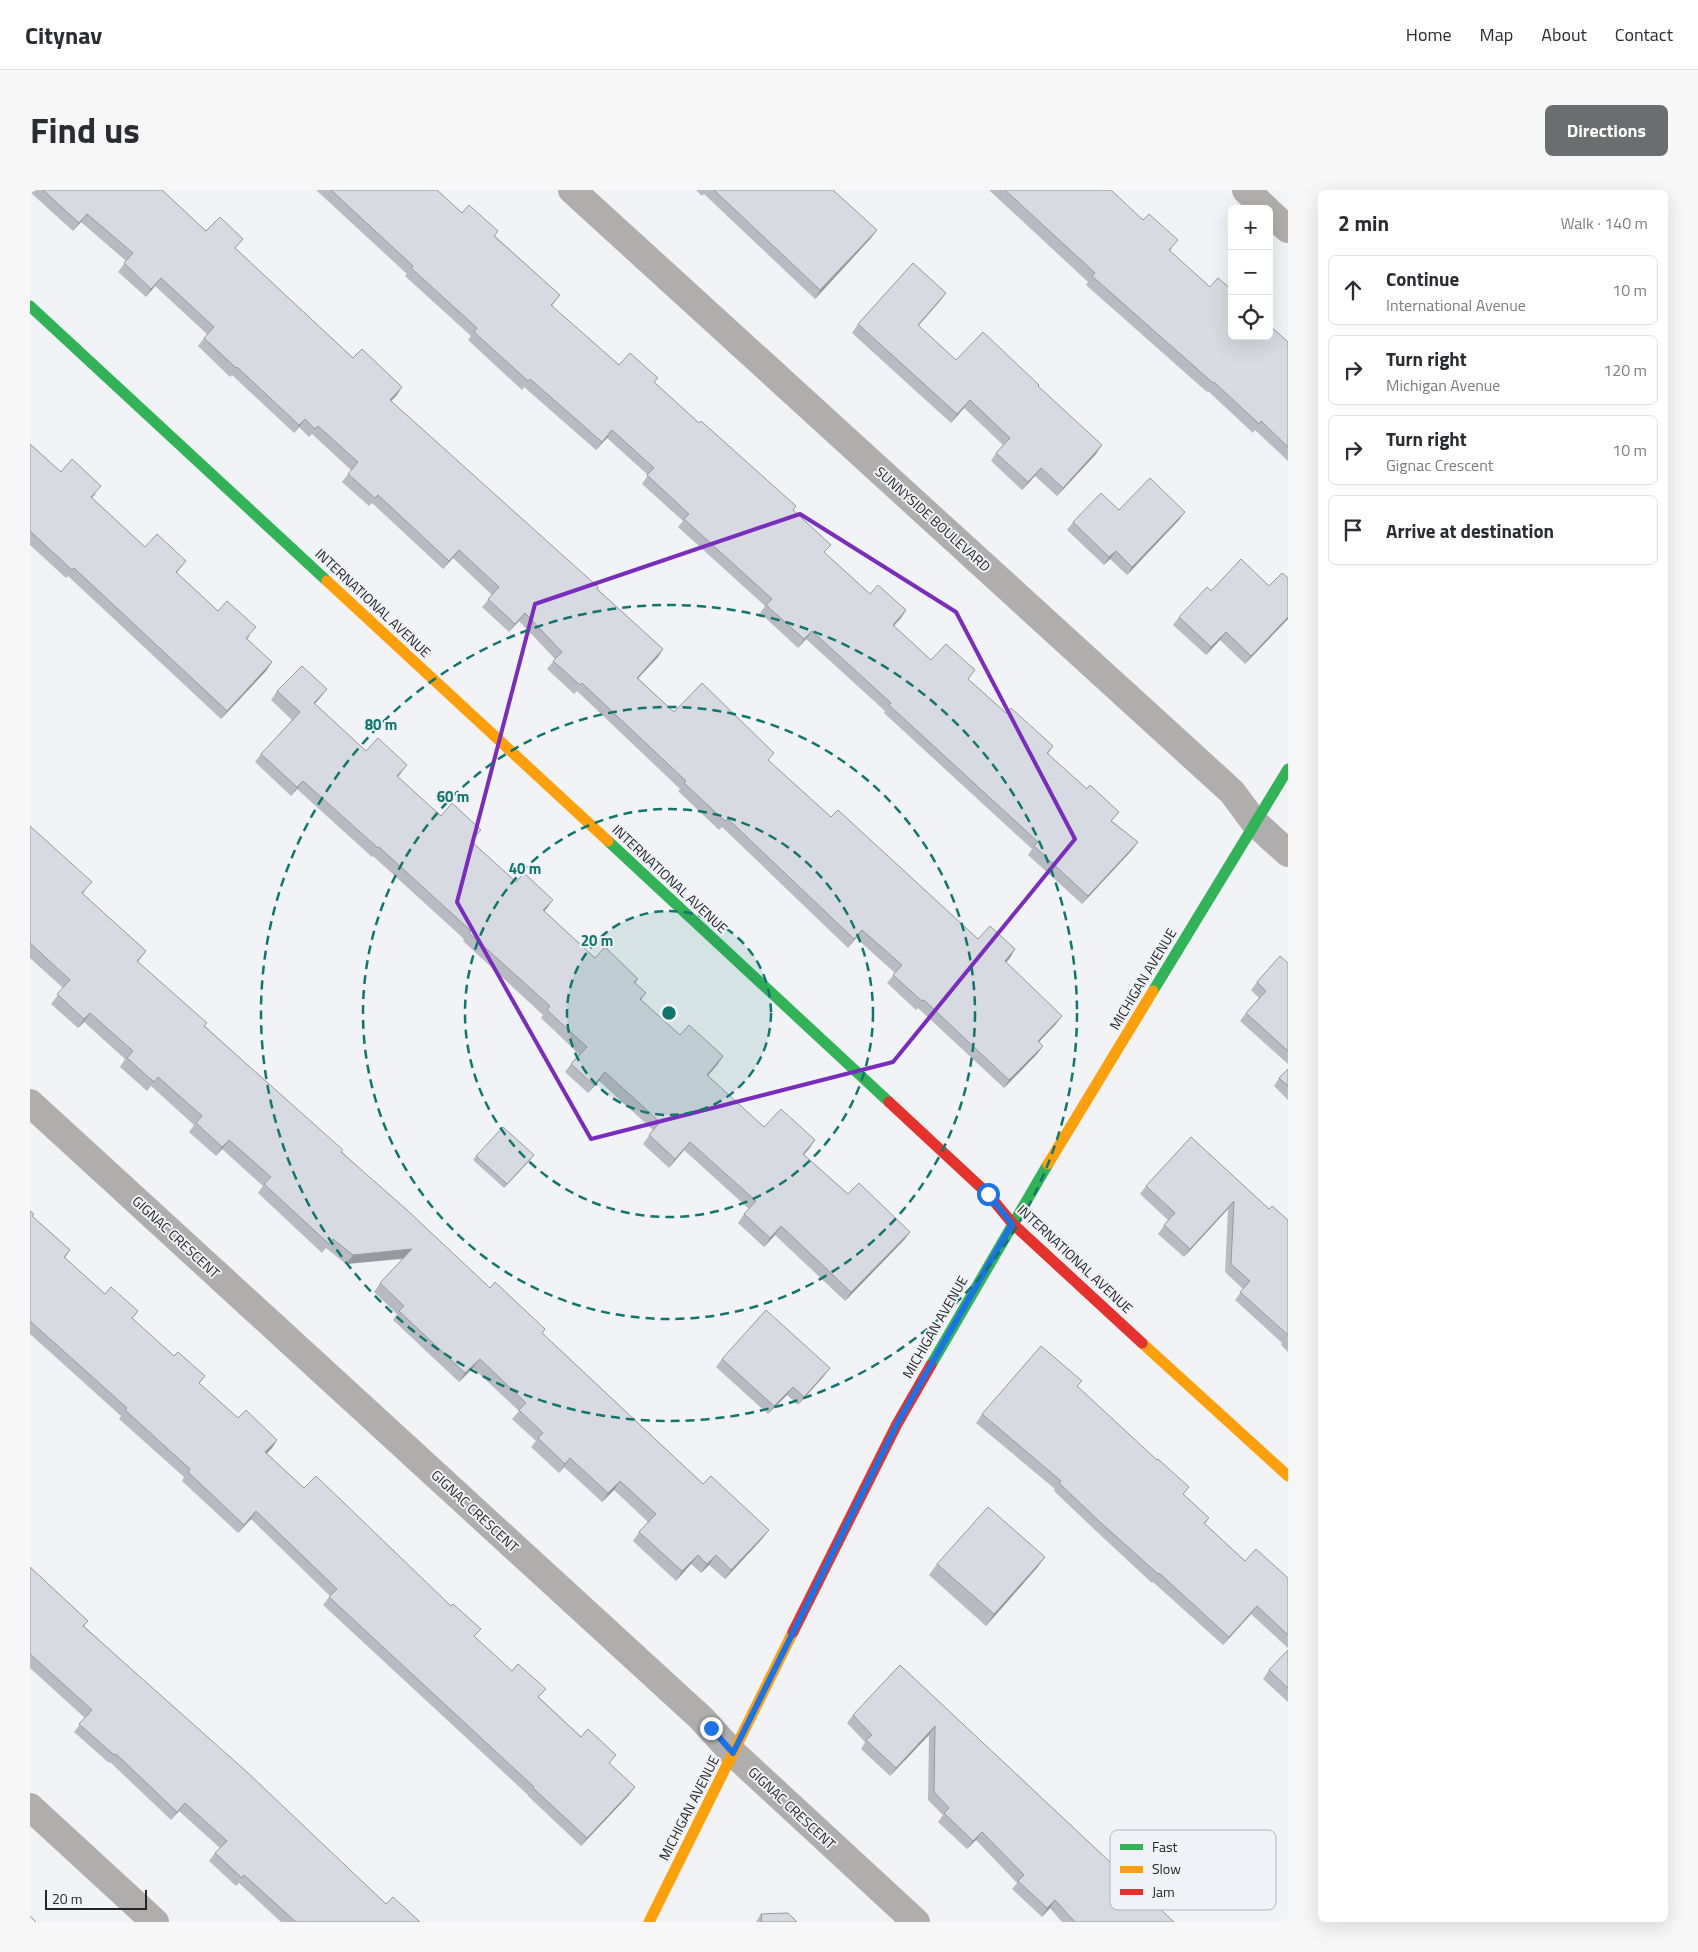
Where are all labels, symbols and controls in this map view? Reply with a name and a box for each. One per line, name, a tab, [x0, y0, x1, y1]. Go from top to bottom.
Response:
text: Citynav	[25, 17, 102, 53]
text: Home	[1406, 21, 1452, 48]
text: Map	[1480, 21, 1513, 48]
text: About	[1541, 21, 1587, 48]
text: Contact	[1615, 21, 1673, 48]
text: Find us	[30, 103, 140, 157]
button: Directions	[1545, 105, 1668, 156]
map controls	[1228, 205, 1273, 340]
button: +	[1228, 205, 1273, 250]
text: 2 min	[1338, 207, 1389, 239]
text: Walk · 140 m	[1560, 211, 1648, 235]
button: −	[1228, 250, 1273, 295]
text: Continue	[1386, 264, 1459, 293]
icon: ahead	[1339, 276, 1367, 304]
text: 10 m	[1612, 278, 1647, 302]
text: International Avenue	[1386, 293, 1526, 317]
button: locate	[1228, 295, 1273, 340]
text: Turn right	[1386, 344, 1467, 373]
icon: right	[1339, 356, 1367, 384]
text: 120 m	[1603, 358, 1647, 382]
text: Michigan Avenue	[1386, 373, 1500, 397]
text: Turn right	[1386, 424, 1467, 453]
icon: right	[1339, 436, 1367, 464]
text: 10 m	[1612, 438, 1647, 462]
text: Gignac Crescent	[1386, 453, 1493, 477]
street label: SUNNYSIDE BOULEVARD	[871, 461, 996, 576]
icon: arrive	[1339, 516, 1367, 544]
text: Arrive at destination	[1386, 516, 1554, 545]
street label: INTERNATIONAL AVENUE	[311, 543, 436, 662]
text: 80 m	[365, 713, 397, 736]
text: 60 m	[437, 785, 469, 808]
street label: INTERNATIONAL AVENUE	[608, 819, 733, 938]
text: 40 m	[509, 857, 541, 880]
street label: MICHIGAN AVENUE	[1104, 924, 1181, 1034]
text: 20 m	[581, 929, 613, 952]
centre of rings	[660, 1004, 678, 1022]
route start	[977, 1183, 1000, 1206]
street label: GIGNAC CRESCENT	[128, 1191, 225, 1283]
street label: INTERNATIONAL AVENUE	[1013, 1199, 1138, 1318]
street label: MICHIGAN AVENUE	[897, 1271, 973, 1382]
street label: GIGNAC CRESCENT	[427, 1465, 524, 1557]
route end	[700, 1717, 723, 1740]
street label: MICHIGAN AVENUE	[653, 1751, 724, 1864]
street label: GIGNAC CRESCENT	[744, 1762, 841, 1854]
legend	[1110, 1830, 1276, 1910]
text: Fast	[1152, 1836, 1177, 1857]
text: Slow	[1152, 1858, 1181, 1879]
text: Jam	[1152, 1881, 1175, 1902]
scale bar	[45, 1887, 148, 1910]
text: 20 m	[52, 1888, 82, 1909]

